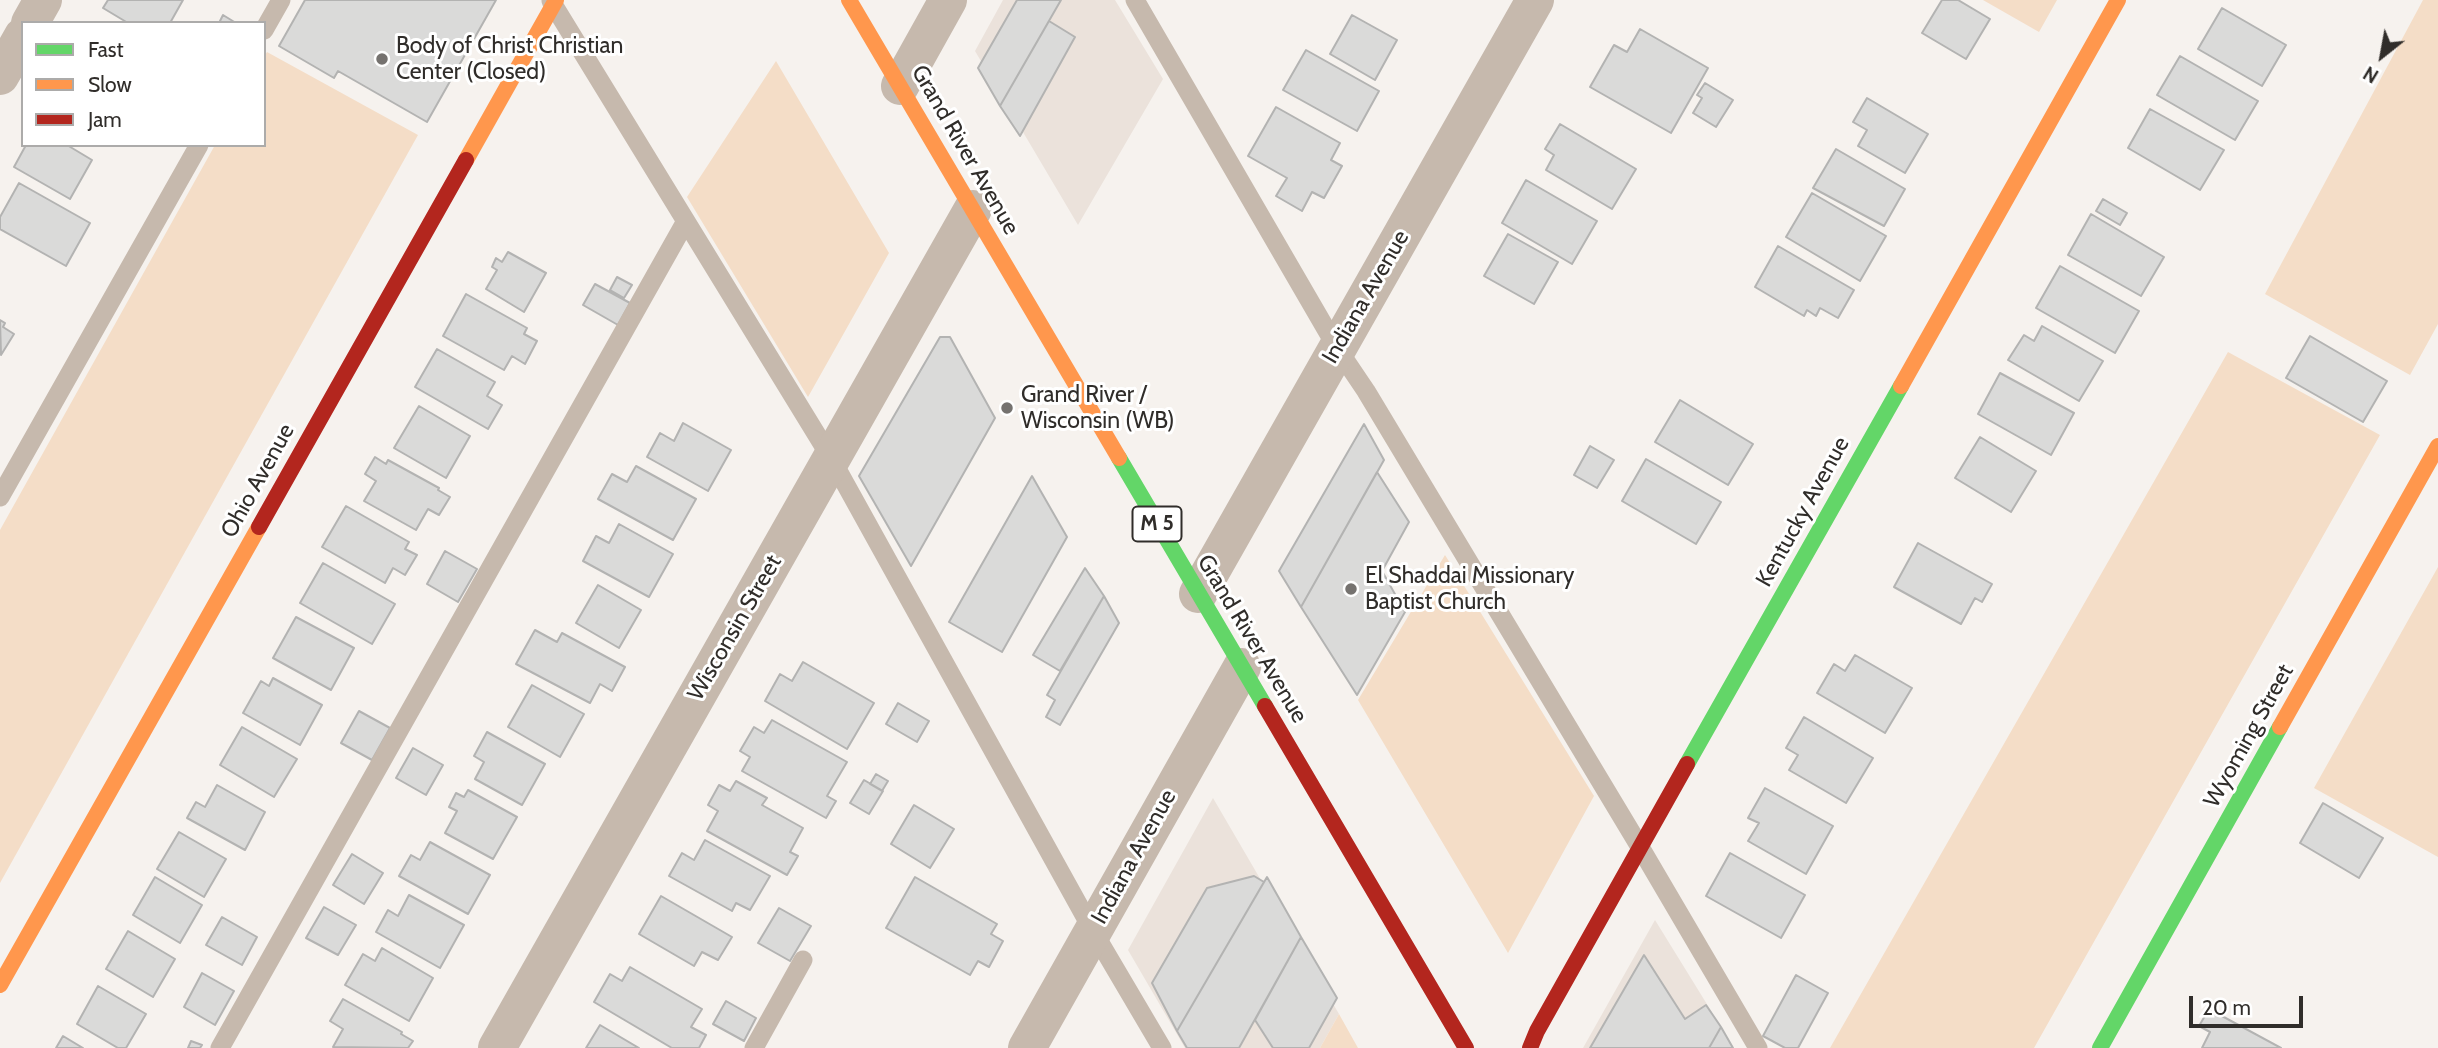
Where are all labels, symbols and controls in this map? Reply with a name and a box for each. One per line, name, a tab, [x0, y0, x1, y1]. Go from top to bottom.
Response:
legend	[21, 21, 266, 147]
north arrow	[2347, 21, 2417, 91]
place label: Body of Christ Christian Center (Closed)	[396, 32, 623, 86]
text: Fast	[88, 37, 124, 62]
marker: Body of Christ Christian Center (Closed)	[374, 51, 390, 67]
street label: Grand River Avenue	[905, 60, 1025, 240]
text: N	[2359, 61, 2383, 88]
text: Slow	[88, 72, 132, 97]
text: Jam	[88, 107, 122, 132]
street label: Indiana Avenue	[1317, 225, 1415, 369]
place label: Grand River / Wisconsin (WB)	[1021, 381, 1175, 435]
marker: Grand River / Wisconsin (WB)	[999, 400, 1015, 416]
street label: Ohio Avenue	[215, 419, 301, 543]
street label: Kentucky Avenue	[1750, 432, 1856, 592]
road number: M 5	[1132, 506, 1182, 542]
street label: Wisconsin Street	[682, 550, 788, 706]
street label: Grand River Avenue	[1191, 550, 1313, 728]
place label: El Shaddai Missionary Baptist Church	[1365, 562, 1574, 616]
marker: El Shaddai Missionary Baptist Church	[1343, 581, 1359, 597]
street label: Wyoming Street	[2198, 660, 2300, 812]
street label: Indiana Avenue	[1086, 785, 1182, 929]
scale bar	[2193, 982, 2307, 1026]
text: 20 m	[2202, 995, 2251, 1020]

